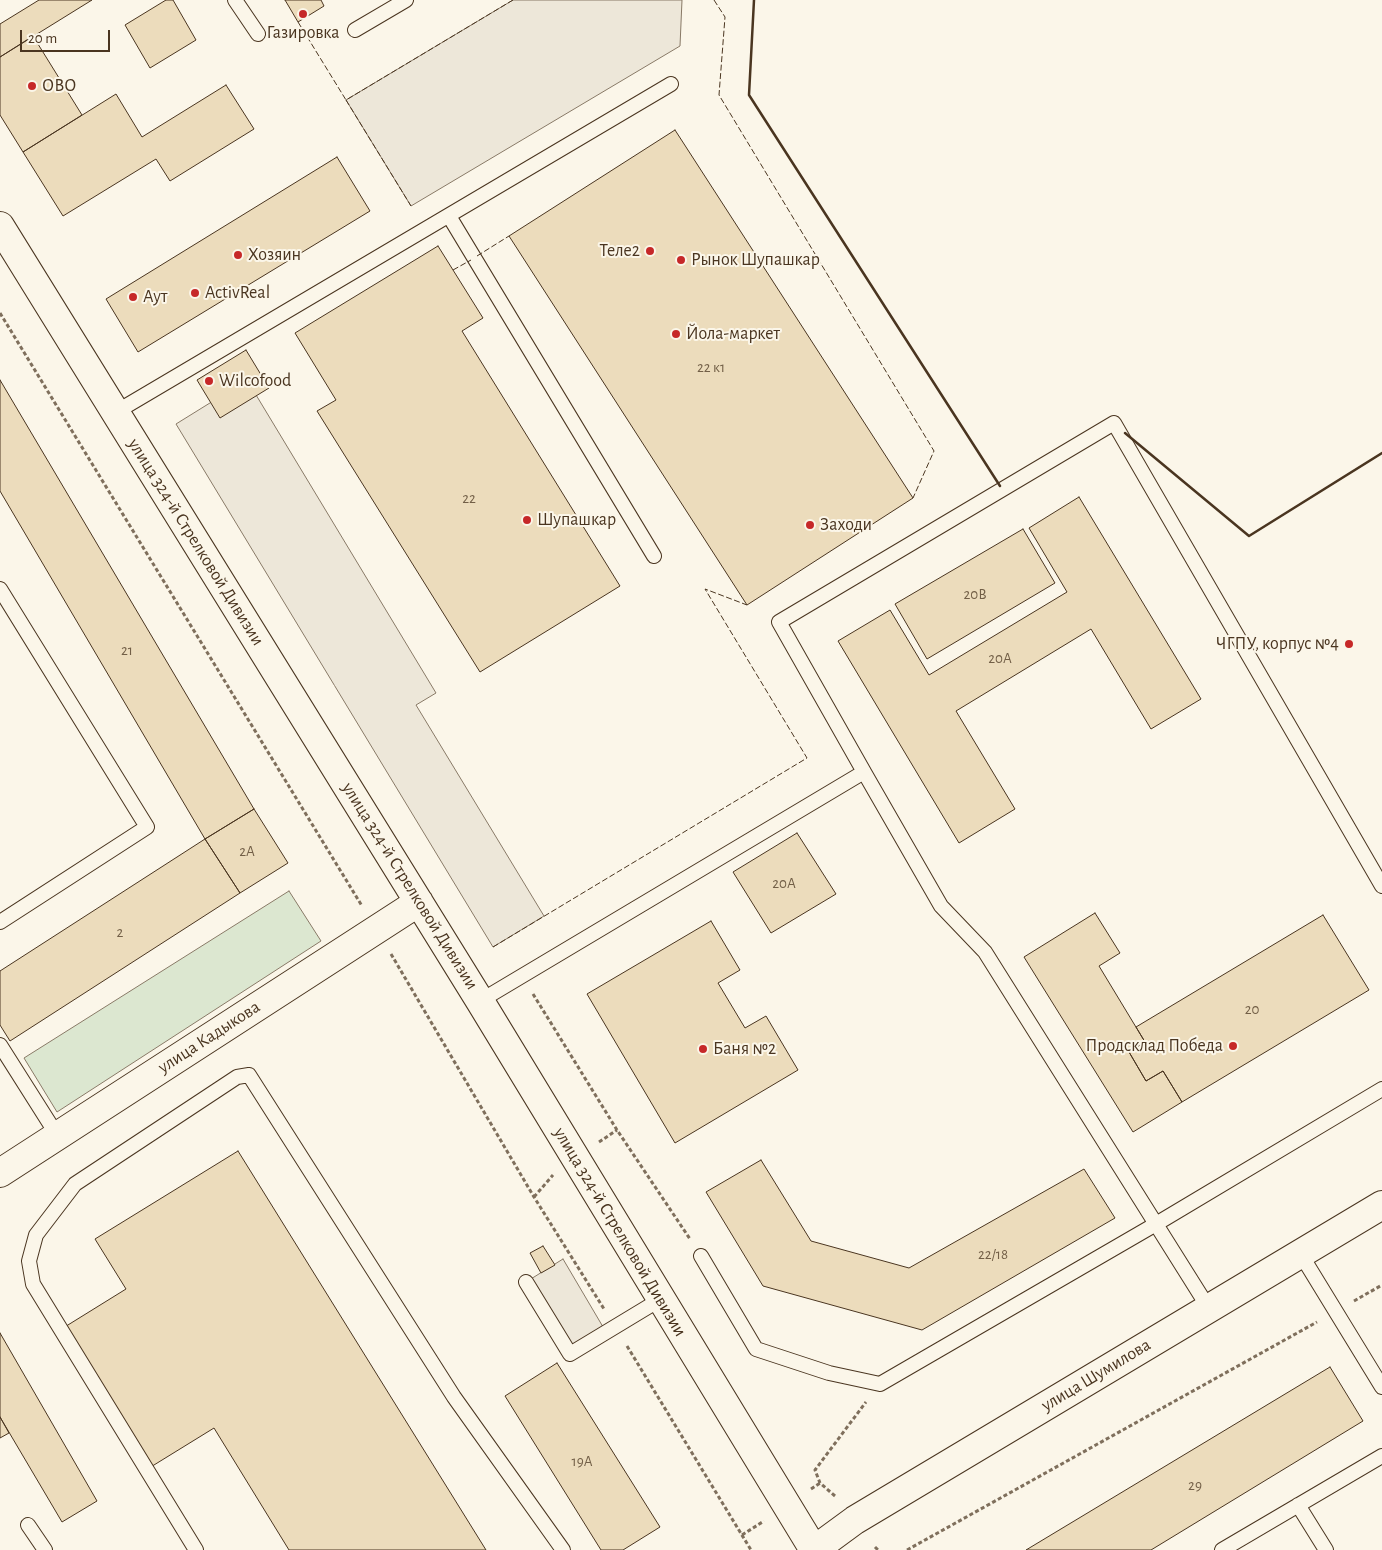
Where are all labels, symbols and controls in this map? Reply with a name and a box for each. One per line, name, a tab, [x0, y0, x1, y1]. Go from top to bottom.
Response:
marker: Газировка	[297, 8, 309, 20]
scale bar	[22, 20, 112, 52]
place label: Газировка	[267, 22, 339, 44]
text: 20 m	[28, 31, 57, 46]
place label: ОВО	[42, 75, 76, 97]
marker: ОВО	[26, 80, 38, 92]
place label: Теле2	[600, 240, 640, 262]
place label: Хозяин	[248, 244, 301, 266]
marker: Теле2	[644, 245, 656, 257]
marker: Хозяин	[232, 249, 244, 261]
place label: Рынок Шупашкар	[691, 249, 820, 271]
marker: Рынок Шупашкар	[675, 254, 687, 266]
place label: ActivReal	[205, 282, 270, 304]
place label: Аут	[143, 286, 167, 308]
marker: ActivReal	[189, 287, 201, 299]
marker: Аут	[127, 291, 139, 303]
place label: Йола-маркет	[686, 323, 780, 345]
marker: Йола-маркет	[670, 328, 682, 340]
house number: 22 к1	[697, 358, 725, 376]
place label: Wilcofood	[219, 370, 291, 392]
marker: Wilcofood	[203, 375, 215, 387]
street label: улица 324-й Стрелковой Дивизии	[123, 434, 269, 650]
house number: 22	[462, 489, 476, 507]
place label: Шупашкар	[537, 509, 616, 531]
marker: Шупашкар	[521, 514, 533, 526]
place label: Заходи	[820, 514, 872, 536]
marker: Заходи	[804, 519, 816, 531]
house number: 20В	[963, 585, 987, 603]
place label: ЧГПУ, корпус №4	[1216, 633, 1339, 655]
marker: ЧГПУ, корпус №4	[1343, 638, 1355, 650]
house number: 21	[121, 641, 133, 659]
house number: 20А	[988, 649, 1012, 667]
street label: улица 324-й Стрелковой Дивизии	[337, 778, 483, 994]
house number: 2А	[239, 842, 255, 860]
house number: 20А	[772, 874, 796, 892]
house number: 2	[117, 923, 123, 941]
street label: улица Кадыкова	[154, 996, 264, 1078]
house number: 20	[1245, 1000, 1259, 1018]
place label: Продсклад Победа	[1085, 1035, 1223, 1057]
place label: Баня №2	[713, 1038, 776, 1060]
marker: Продсклад Победа	[1227, 1040, 1239, 1052]
marker: Баня №2	[697, 1043, 709, 1055]
street label: улица 324-й Стрелковой Дивизии	[549, 1123, 691, 1341]
house number: 22/18	[978, 1245, 1008, 1263]
street label: улица Шумилова	[1037, 1334, 1155, 1416]
house number: 19А	[571, 1452, 593, 1470]
house number: 29	[1188, 1476, 1202, 1494]

